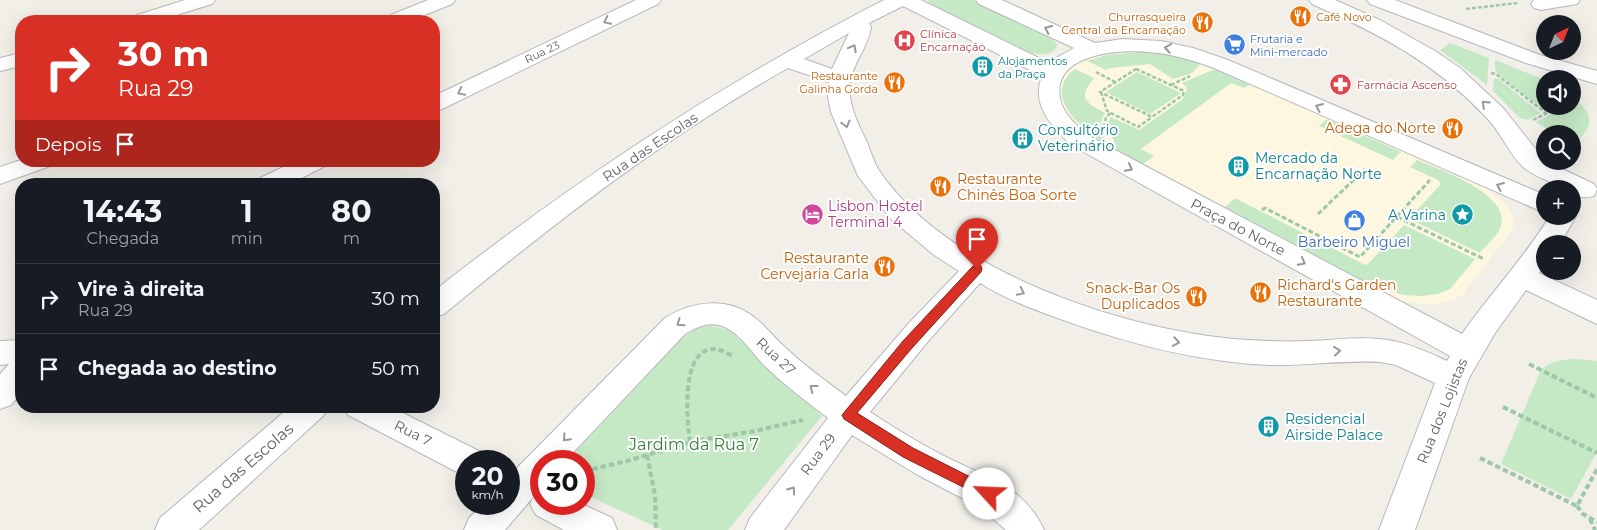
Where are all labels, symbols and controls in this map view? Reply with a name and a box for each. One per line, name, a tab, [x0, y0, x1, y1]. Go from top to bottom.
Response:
restaurant icon: Café Novo	[1288, 5, 1312, 29]
place label: Churrasqueira Central da Encarnação	[1061, 10, 1186, 37]
place label: Café Novo	[1316, 10, 1372, 24]
restaurant icon: Churrasqueira Central da Encarnação	[1190, 11, 1214, 35]
one-way arrow	[603, 15, 612, 25]
north arrow	[1536, 15, 1581, 60]
map controls	[1536, 15, 1581, 280]
one-way arrow	[1044, 24, 1053, 35]
place label: Clínica Encarnação	[920, 27, 985, 54]
hospital icon: Clínica Encarnação	[892, 28, 916, 52]
text: 30 m	[118, 32, 209, 75]
place label: Frutaria e Mini-mercado	[1250, 32, 1328, 59]
supermarket icon: Frutaria e Mini-mercado	[1222, 33, 1246, 57]
icon: right	[35, 35, 100, 100]
street label: Rua 23	[522, 38, 562, 66]
one-way arrow	[846, 44, 856, 53]
one-way arrow	[1164, 44, 1173, 54]
place label: Alojamentos da Praça	[998, 54, 1068, 81]
building icon: Alojamentos da Praça	[970, 55, 994, 79]
place label: Restaurante Galinha Gorda	[799, 69, 878, 96]
restaurant icon: Restaurante Galinha Gorda	[882, 70, 906, 94]
button: sound	[1536, 70, 1581, 115]
pharmacy icon: Farmácia Ascenso	[1329, 73, 1353, 97]
text: Rua 29	[118, 75, 193, 102]
place label: Farmácia Ascenso	[1357, 78, 1457, 92]
one-way arrow	[457, 85, 466, 96]
one-way arrow	[1482, 101, 1491, 110]
one-way arrow	[1315, 102, 1324, 113]
street label: Rua das Escolas	[599, 108, 701, 186]
restaurant icon: Adega do Norte	[1440, 116, 1464, 140]
place label: Adega do Norte	[1325, 119, 1436, 137]
one-way arrow	[841, 120, 851, 128]
place label: Consultório Veterinário	[1038, 121, 1118, 155]
button: search	[1536, 125, 1581, 170]
building icon: Consultório Veterinário	[1010, 126, 1034, 150]
icon: arrive	[111, 130, 139, 158]
text: Depois	[35, 133, 101, 156]
place label: Mercado da Encarnação Norte	[1255, 149, 1382, 183]
building icon: Mercado da Encarnação Norte	[1227, 154, 1251, 178]
one-way arrow	[1123, 162, 1132, 172]
place label: Restaurante Chinês Boa Sorte	[957, 170, 1077, 204]
restaurant icon: Restaurante Chinês Boa Sorte	[929, 175, 953, 199]
button: +	[1536, 180, 1581, 225]
one-way arrow	[1496, 181, 1505, 192]
text: 14:43	[83, 193, 162, 230]
text: 1	[241, 193, 253, 230]
text: 80	[331, 193, 372, 230]
street label: Praça do Norte	[1188, 194, 1288, 260]
place label: Lisbon Hostel Terminal 4	[828, 197, 923, 231]
hotel icon: Lisbon Hostel Terminal 4	[800, 202, 824, 226]
place icon: A Varina	[1450, 203, 1474, 227]
place label: A Varina	[1388, 206, 1446, 224]
shop icon: Barbeiro Miguel	[1342, 208, 1366, 232]
pin	[956, 218, 998, 269]
icon: arrive	[963, 225, 991, 253]
text: Chegada	[87, 229, 159, 248]
text: min	[231, 229, 263, 248]
text: m	[343, 229, 360, 248]
place label: Barbeiro Miguel	[1298, 233, 1410, 251]
button: −	[1536, 235, 1581, 280]
place label: Restaurante Cervejaria Carla	[760, 249, 869, 283]
restaurant icon: Restaurante Cervejaria Carla	[873, 254, 897, 278]
one-way arrow	[1297, 255, 1306, 265]
place label: Richard's Garden Restaurante	[1277, 276, 1397, 310]
text: Vire à direita	[78, 278, 205, 301]
place label: Snack-Bar Os Duplicados	[1086, 279, 1180, 313]
restaurant icon: Richard's Garden Restaurante	[1249, 281, 1273, 305]
restaurant icon: Snack-Bar Os Duplicados	[1184, 284, 1208, 308]
icon: right	[35, 285, 63, 313]
one-way arrow	[1016, 286, 1025, 297]
text: 30 m	[372, 287, 420, 310]
text: Rua 29	[78, 301, 133, 320]
one-way arrow	[677, 317, 686, 326]
street label: Rua 27	[752, 333, 800, 379]
one-way arrow	[1171, 336, 1180, 346]
one-way arrow	[1334, 346, 1342, 357]
icon: arrive	[35, 355, 63, 383]
street label: Rua dos Lojistas	[1413, 356, 1471, 466]
text: Chegada ao destino	[78, 357, 277, 380]
text: 50 m	[372, 357, 420, 380]
one-way arrow	[810, 386, 819, 394]
place label: Residencial Airside Palace	[1285, 410, 1383, 444]
building icon: Residencial Airside Palace	[1257, 415, 1281, 439]
street label: Rua 7	[391, 416, 435, 450]
street label: Rua das Escolas	[189, 419, 297, 517]
street label: Rua 29	[796, 429, 840, 479]
one-way arrow	[563, 432, 572, 441]
park label: Jardim da Rua 7	[628, 435, 759, 454]
speed limit sign: 30	[530, 450, 595, 515]
text: 20	[472, 461, 503, 491]
position arrow	[962, 467, 1014, 519]
one-way arrow	[786, 486, 795, 496]
text: km/h	[471, 487, 504, 502]

